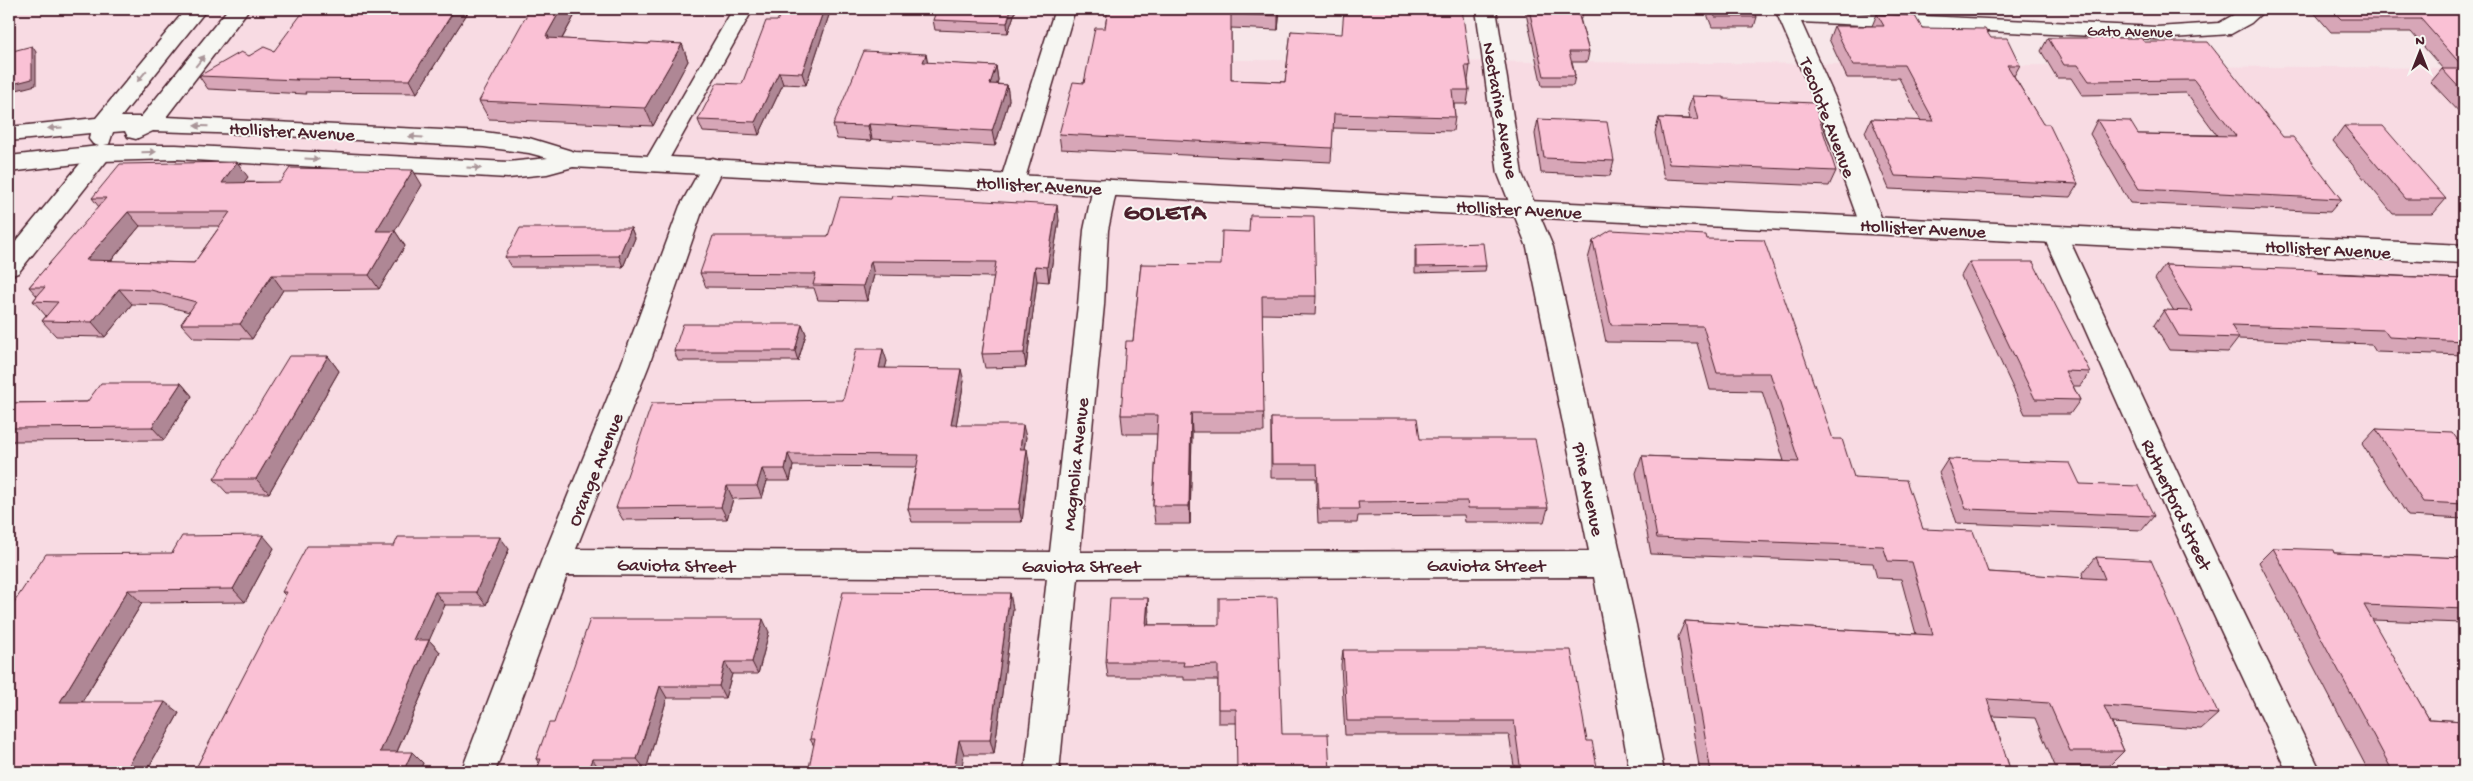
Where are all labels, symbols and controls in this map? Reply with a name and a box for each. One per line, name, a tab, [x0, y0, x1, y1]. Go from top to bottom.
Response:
street label: Gato Avenue	[2087, 23, 2174, 44]
north arrow	[2396, 28, 2446, 78]
text: N	[2415, 33, 2425, 50]
street label: Nectarine Avenue	[1475, 41, 1522, 181]
street label: Tecolote Avenue	[1792, 54, 1859, 182]
one-way arrow	[194, 55, 205, 68]
one-way arrow	[137, 70, 148, 82]
street label: Hollister Avenue	[228, 119, 356, 148]
one-way arrow	[193, 122, 209, 130]
one-way arrow	[47, 125, 63, 133]
one-way arrow	[408, 132, 424, 140]
one-way arrow	[142, 148, 158, 156]
one-way arrow	[304, 155, 320, 163]
one-way arrow	[466, 165, 482, 173]
street label: Hollister Avenue	[975, 173, 1103, 202]
street label: Hollister Avenue	[1455, 197, 1583, 226]
district label: GOLETA	[1124, 200, 1207, 229]
street label: Hollister Avenue	[1859, 216, 1987, 245]
street label: Hollister Avenue	[2264, 237, 2392, 266]
street label: Magnolia Avenue	[1059, 396, 1096, 532]
street label: Orange Avenue	[564, 410, 630, 530]
street label: Rutherford Street	[2134, 436, 2216, 577]
street label: Pine Avenue	[1565, 440, 1608, 539]
street label: Gaviota Street	[617, 555, 738, 580]
street label: Gaviota Street	[1427, 556, 1547, 579]
street label: Gaviota Street	[1022, 557, 1142, 580]

